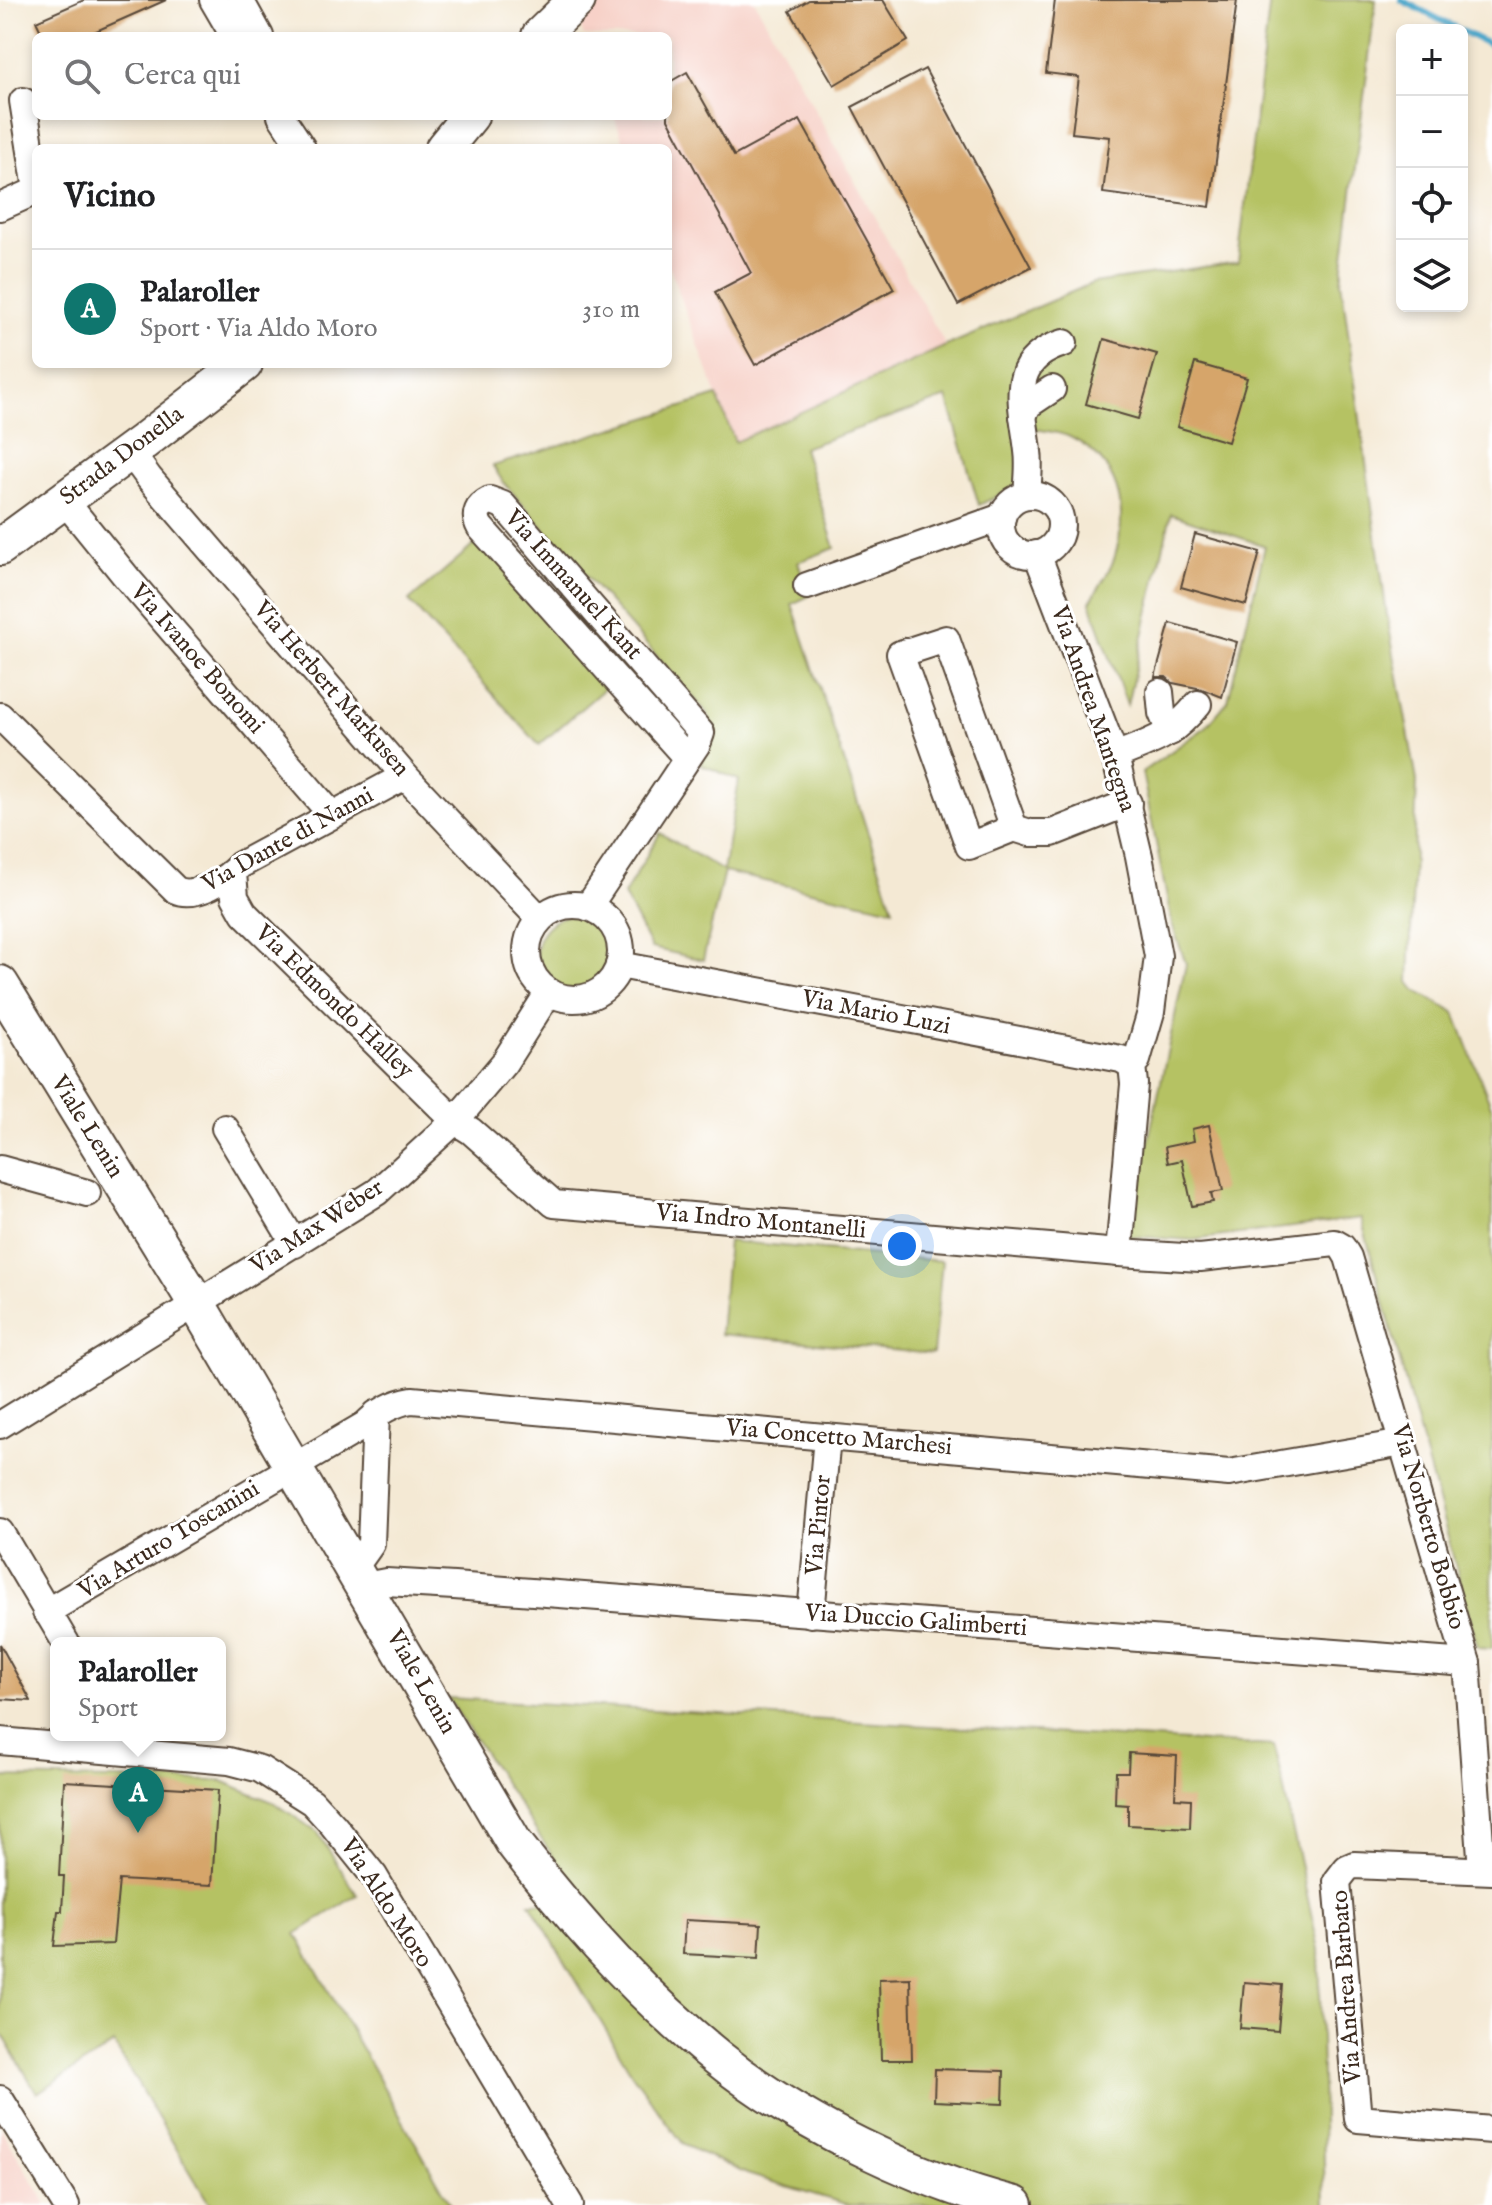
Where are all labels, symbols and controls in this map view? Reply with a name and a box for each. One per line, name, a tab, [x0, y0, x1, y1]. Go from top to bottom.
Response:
map controls	[1396, 24, 1468, 312]
button: +	[1396, 24, 1468, 96]
search box	[32, 32, 672, 120]
icon: search	[60, 54, 104, 98]
text: Cerca qui	[124, 57, 241, 95]
button: −	[1396, 96, 1468, 168]
button: locate	[1396, 168, 1468, 240]
text: Vicino	[64, 175, 155, 218]
button: layers	[1396, 240, 1468, 312]
text: Palaroller	[140, 274, 259, 312]
text: A	[81, 293, 99, 326]
text: 310 m	[582, 293, 640, 326]
text: Sport · Via Aldo Moro	[140, 312, 378, 345]
street label: Strada Donella	[54, 399, 191, 513]
street label: Via Immanuel Kant	[497, 503, 649, 667]
street label: Via Ivanoe Bonomi	[122, 576, 271, 741]
street label: Via Herbert Markusen	[245, 594, 416, 784]
street label: Via Andrea Mantegna	[1043, 601, 1143, 817]
street label: Via Dante di Nanni	[196, 780, 379, 900]
street label: Via Edmondo Halley	[247, 918, 420, 1086]
street label: Via Mario Luzi	[798, 983, 953, 1043]
street label: Viale Lenin	[43, 1069, 131, 1184]
street label: Via Max Weber	[244, 1172, 390, 1282]
street label: Via Indro Montanelli	[654, 1197, 867, 1247]
your location	[882, 1226, 922, 1266]
street label: Via Concetto Marchesi	[724, 1413, 953, 1463]
street label: Via Norberto Bobbio	[1384, 1420, 1472, 1633]
street label: Via Pintor	[799, 1473, 839, 1577]
street label: Via Arturo Toscanini	[72, 1474, 265, 1607]
street label: Via Duccio Galimberti	[803, 1598, 1028, 1644]
street label: Viale Lenin	[378, 1623, 463, 1740]
popup	[50, 1637, 226, 1741]
text: Palaroller	[78, 1654, 198, 1692]
text: Sport	[78, 1692, 138, 1725]
pin: A	[112, 1767, 164, 1833]
street label: Via Aldo Moro	[332, 1832, 439, 1974]
street label: Via Andrea Barbato	[1325, 1889, 1369, 2086]

